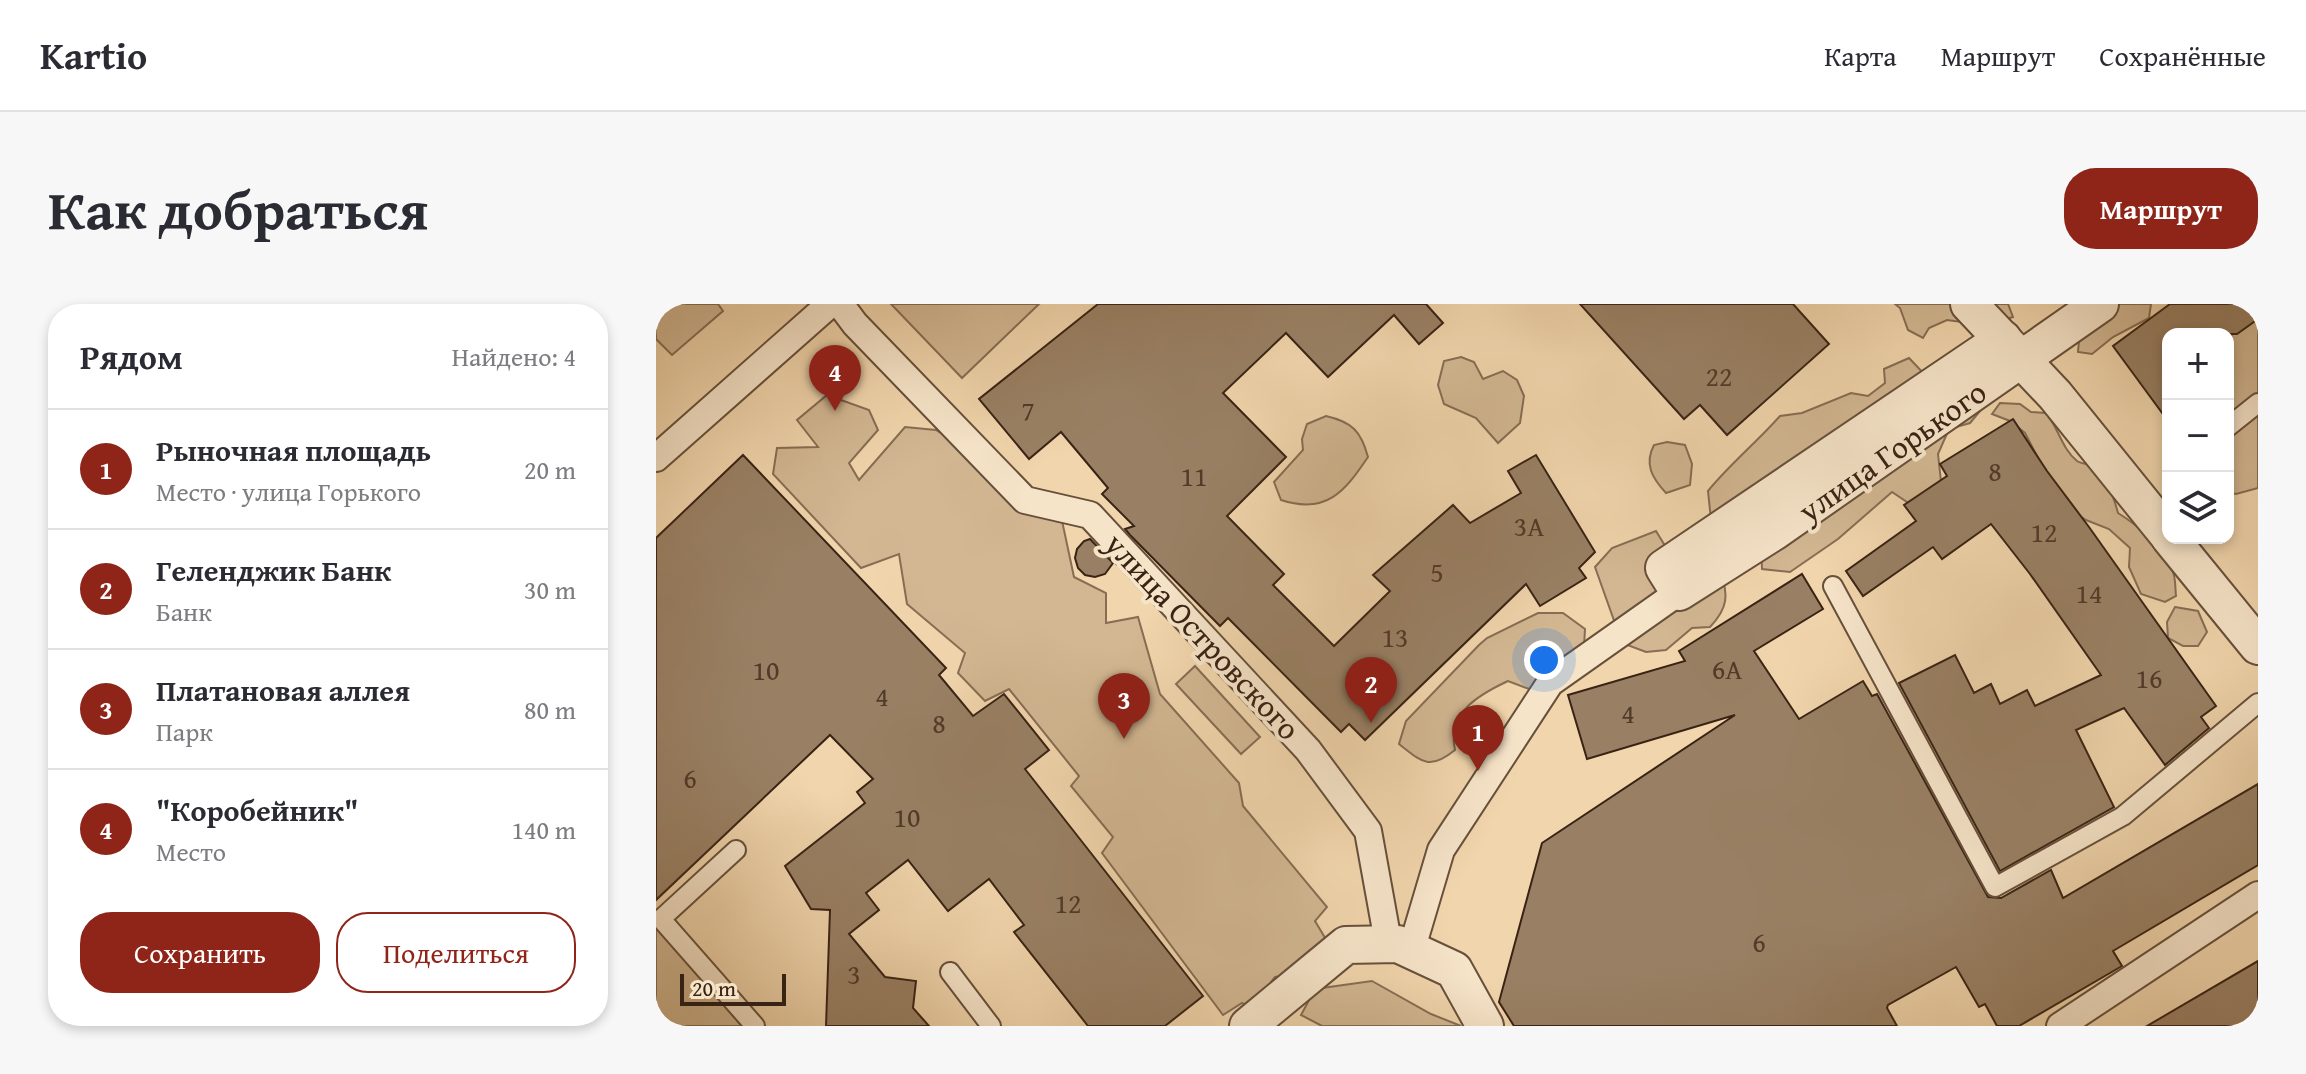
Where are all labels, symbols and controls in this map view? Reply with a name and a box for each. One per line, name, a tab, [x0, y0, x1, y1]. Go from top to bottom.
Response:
text: Kartio	[40, 27, 147, 83]
text: Карта	[1824, 35, 1897, 76]
text: Маршрут	[1941, 35, 2055, 76]
text: Сохранённые	[2099, 35, 2266, 76]
text: Как добраться	[48, 167, 428, 250]
button: Маршрут	[2064, 168, 2258, 249]
map controls	[2162, 328, 2234, 544]
button: +	[2162, 328, 2234, 400]
text: Рядом	[80, 332, 183, 381]
text: Найдено: 4	[452, 337, 576, 376]
pin: 4	[809, 345, 861, 411]
house number: 22	[1706, 355, 1732, 396]
street label: улица Горького	[1787, 368, 1996, 534]
house number: 7	[1021, 389, 1035, 430]
button: −	[2162, 400, 2234, 472]
text: Рыночная площадь	[156, 428, 431, 472]
text: 1	[99, 450, 113, 489]
text: 20 m	[524, 450, 576, 489]
house number: 8	[1988, 450, 2002, 491]
house number: 11	[1181, 455, 1207, 496]
text: Место · улица Горького	[156, 472, 421, 511]
button: layers	[2162, 472, 2234, 544]
house number: 3А	[1514, 505, 1544, 546]
house number: 12	[2031, 511, 2057, 552]
street label: улица Островского	[1093, 521, 1312, 750]
text: Геленджик Банк	[156, 548, 391, 592]
house number: 5	[1430, 551, 1444, 592]
text: 2	[99, 570, 113, 609]
text: 30 m	[524, 570, 576, 609]
house number: 14	[2076, 572, 2102, 613]
text: Банк	[156, 592, 212, 631]
house number: 13	[1382, 616, 1408, 657]
your location	[1524, 640, 1564, 680]
house number: 6А	[1712, 648, 1742, 689]
house number: 10	[753, 649, 779, 690]
pin: 2	[1345, 657, 1397, 723]
house number: 16	[2136, 657, 2162, 698]
text: Платановая аллея	[156, 668, 410, 712]
pin: 3	[1098, 673, 1150, 739]
house number: 4	[875, 675, 889, 716]
text: 3	[99, 690, 113, 729]
text: 80 m	[524, 690, 576, 729]
house number: 4	[1621, 692, 1635, 733]
house number: 8	[932, 702, 946, 743]
pin: 1	[1452, 705, 1504, 771]
text: Парк	[156, 712, 213, 751]
house number: 6	[683, 757, 697, 798]
text: "Коробейник"	[156, 788, 358, 832]
house number: 10	[894, 796, 920, 837]
text: 4	[99, 810, 113, 849]
text: 140 m	[511, 810, 576, 849]
text: Место	[156, 832, 226, 871]
house number: 12	[1055, 882, 1081, 923]
button: Сохранить	[80, 912, 320, 993]
button: Поделиться	[336, 912, 576, 993]
house number: 6	[1752, 921, 1766, 962]
house number: 3	[847, 953, 861, 994]
scale bar	[680, 970, 786, 1006]
text: 20 m	[692, 972, 736, 1004]

